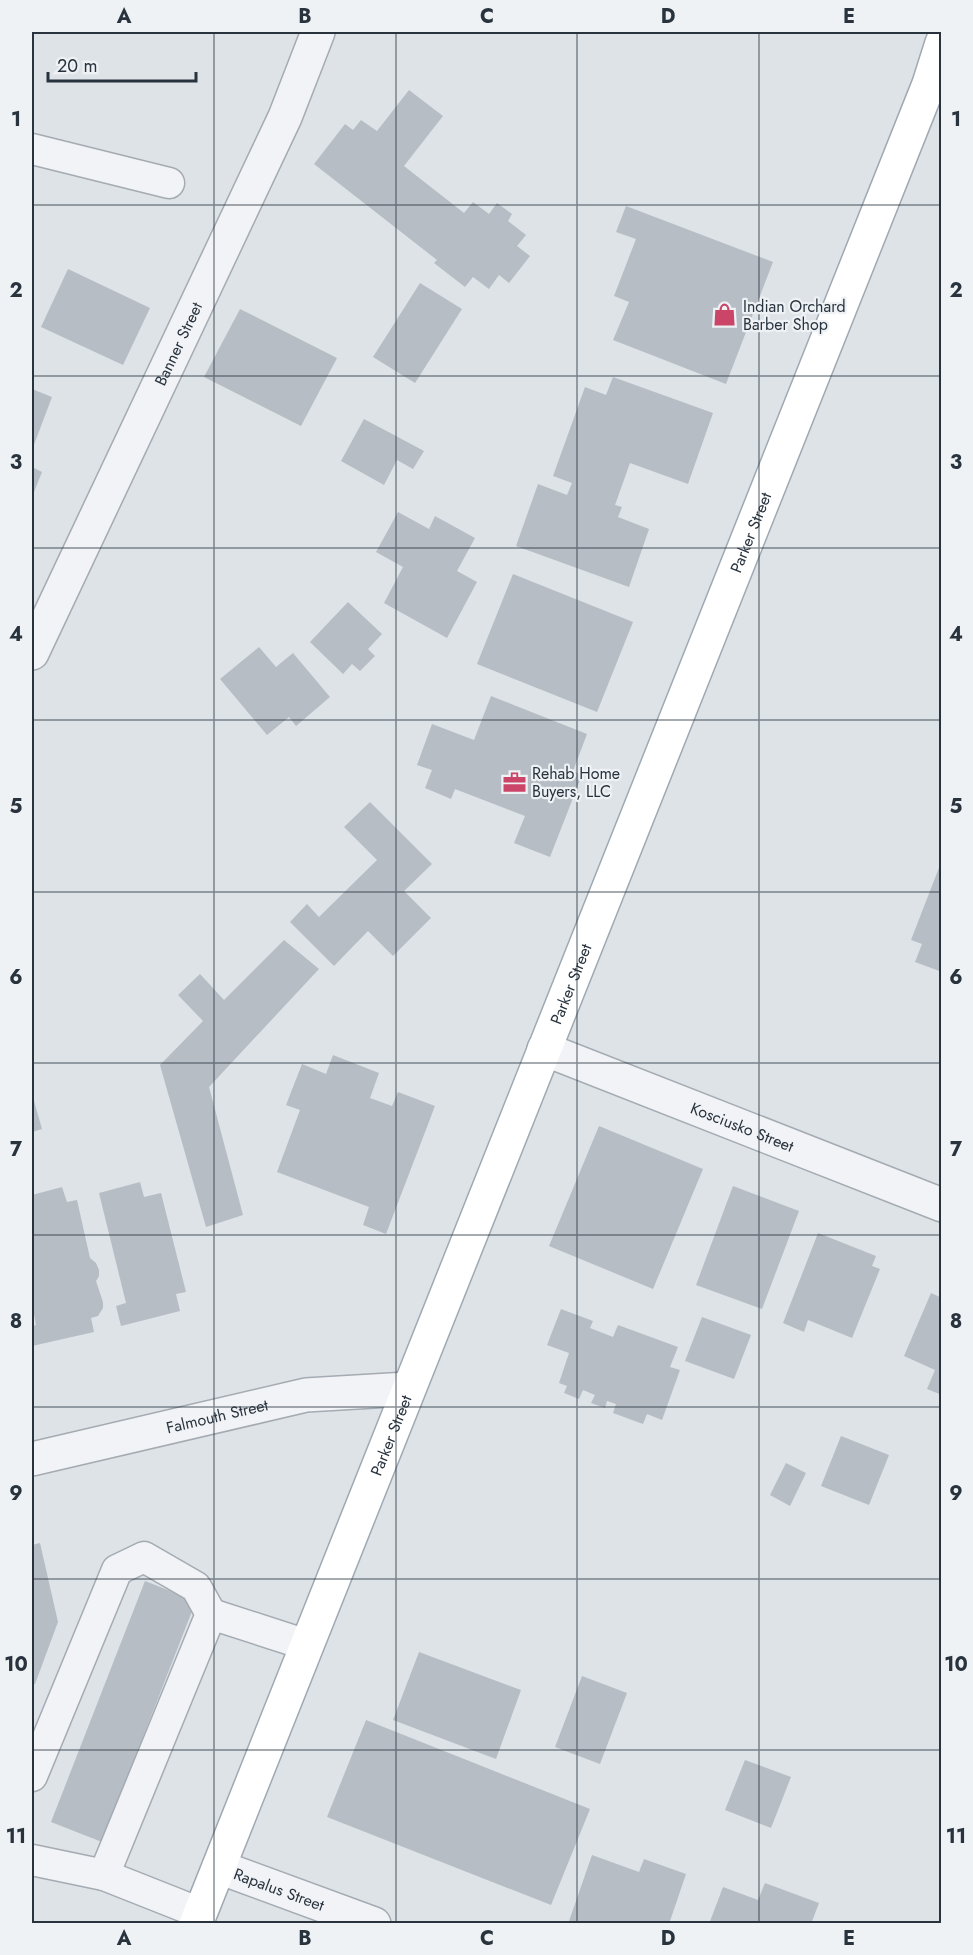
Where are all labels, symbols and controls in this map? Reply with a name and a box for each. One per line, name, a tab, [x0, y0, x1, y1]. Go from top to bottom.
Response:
text: A	[116, 2, 132, 31]
text: B	[298, 2, 312, 31]
text: C	[480, 2, 494, 31]
text: D	[661, 2, 675, 31]
text: E	[843, 2, 855, 31]
scale bar	[48, 45, 196, 83]
text: 20 m	[57, 53, 97, 79]
text: 1	[11, 105, 21, 134]
text: 1	[951, 105, 961, 134]
text: 2	[9, 276, 23, 305]
text: 2	[949, 276, 963, 305]
place label: Indian Orchard Barber Shop	[743, 295, 846, 336]
street label: Banner Street	[149, 298, 208, 390]
shop icon: Indian Orchard Barber Shop	[712, 302, 738, 328]
text: 3	[10, 448, 22, 477]
text: 3	[950, 448, 962, 477]
street label: Parker Street	[724, 489, 777, 576]
text: 4	[9, 620, 23, 649]
text: 4	[949, 620, 963, 649]
place label: Rehab Home Buyers, LLC	[532, 762, 620, 803]
office icon: Rehab Home Buyers, LLC	[501, 769, 527, 795]
text: 5	[10, 792, 23, 821]
text: 5	[950, 792, 963, 821]
street label: Parker Street	[545, 940, 597, 1028]
text: 6	[9, 963, 23, 992]
text: 6	[949, 963, 963, 992]
street label: Kosciusko Street	[687, 1097, 797, 1158]
text: 7	[10, 1135, 23, 1164]
text: 7	[950, 1135, 963, 1164]
text: 8	[10, 1307, 22, 1336]
text: 8	[950, 1307, 962, 1336]
street label: Parker Street	[365, 1392, 418, 1479]
street label: Falmouth Street	[164, 1393, 270, 1439]
text: 9	[9, 1479, 23, 1508]
text: 9	[949, 1479, 963, 1508]
text: 10	[4, 1650, 28, 1679]
text: 10	[944, 1650, 968, 1679]
text: 11	[6, 1822, 26, 1851]
text: 11	[946, 1822, 966, 1851]
street label: Rapalus Street	[230, 1862, 328, 1917]
text: A	[116, 1924, 132, 1953]
text: B	[298, 1924, 312, 1953]
text: C	[480, 1924, 494, 1953]
text: D	[661, 1924, 675, 1953]
text: E	[843, 1924, 855, 1953]

